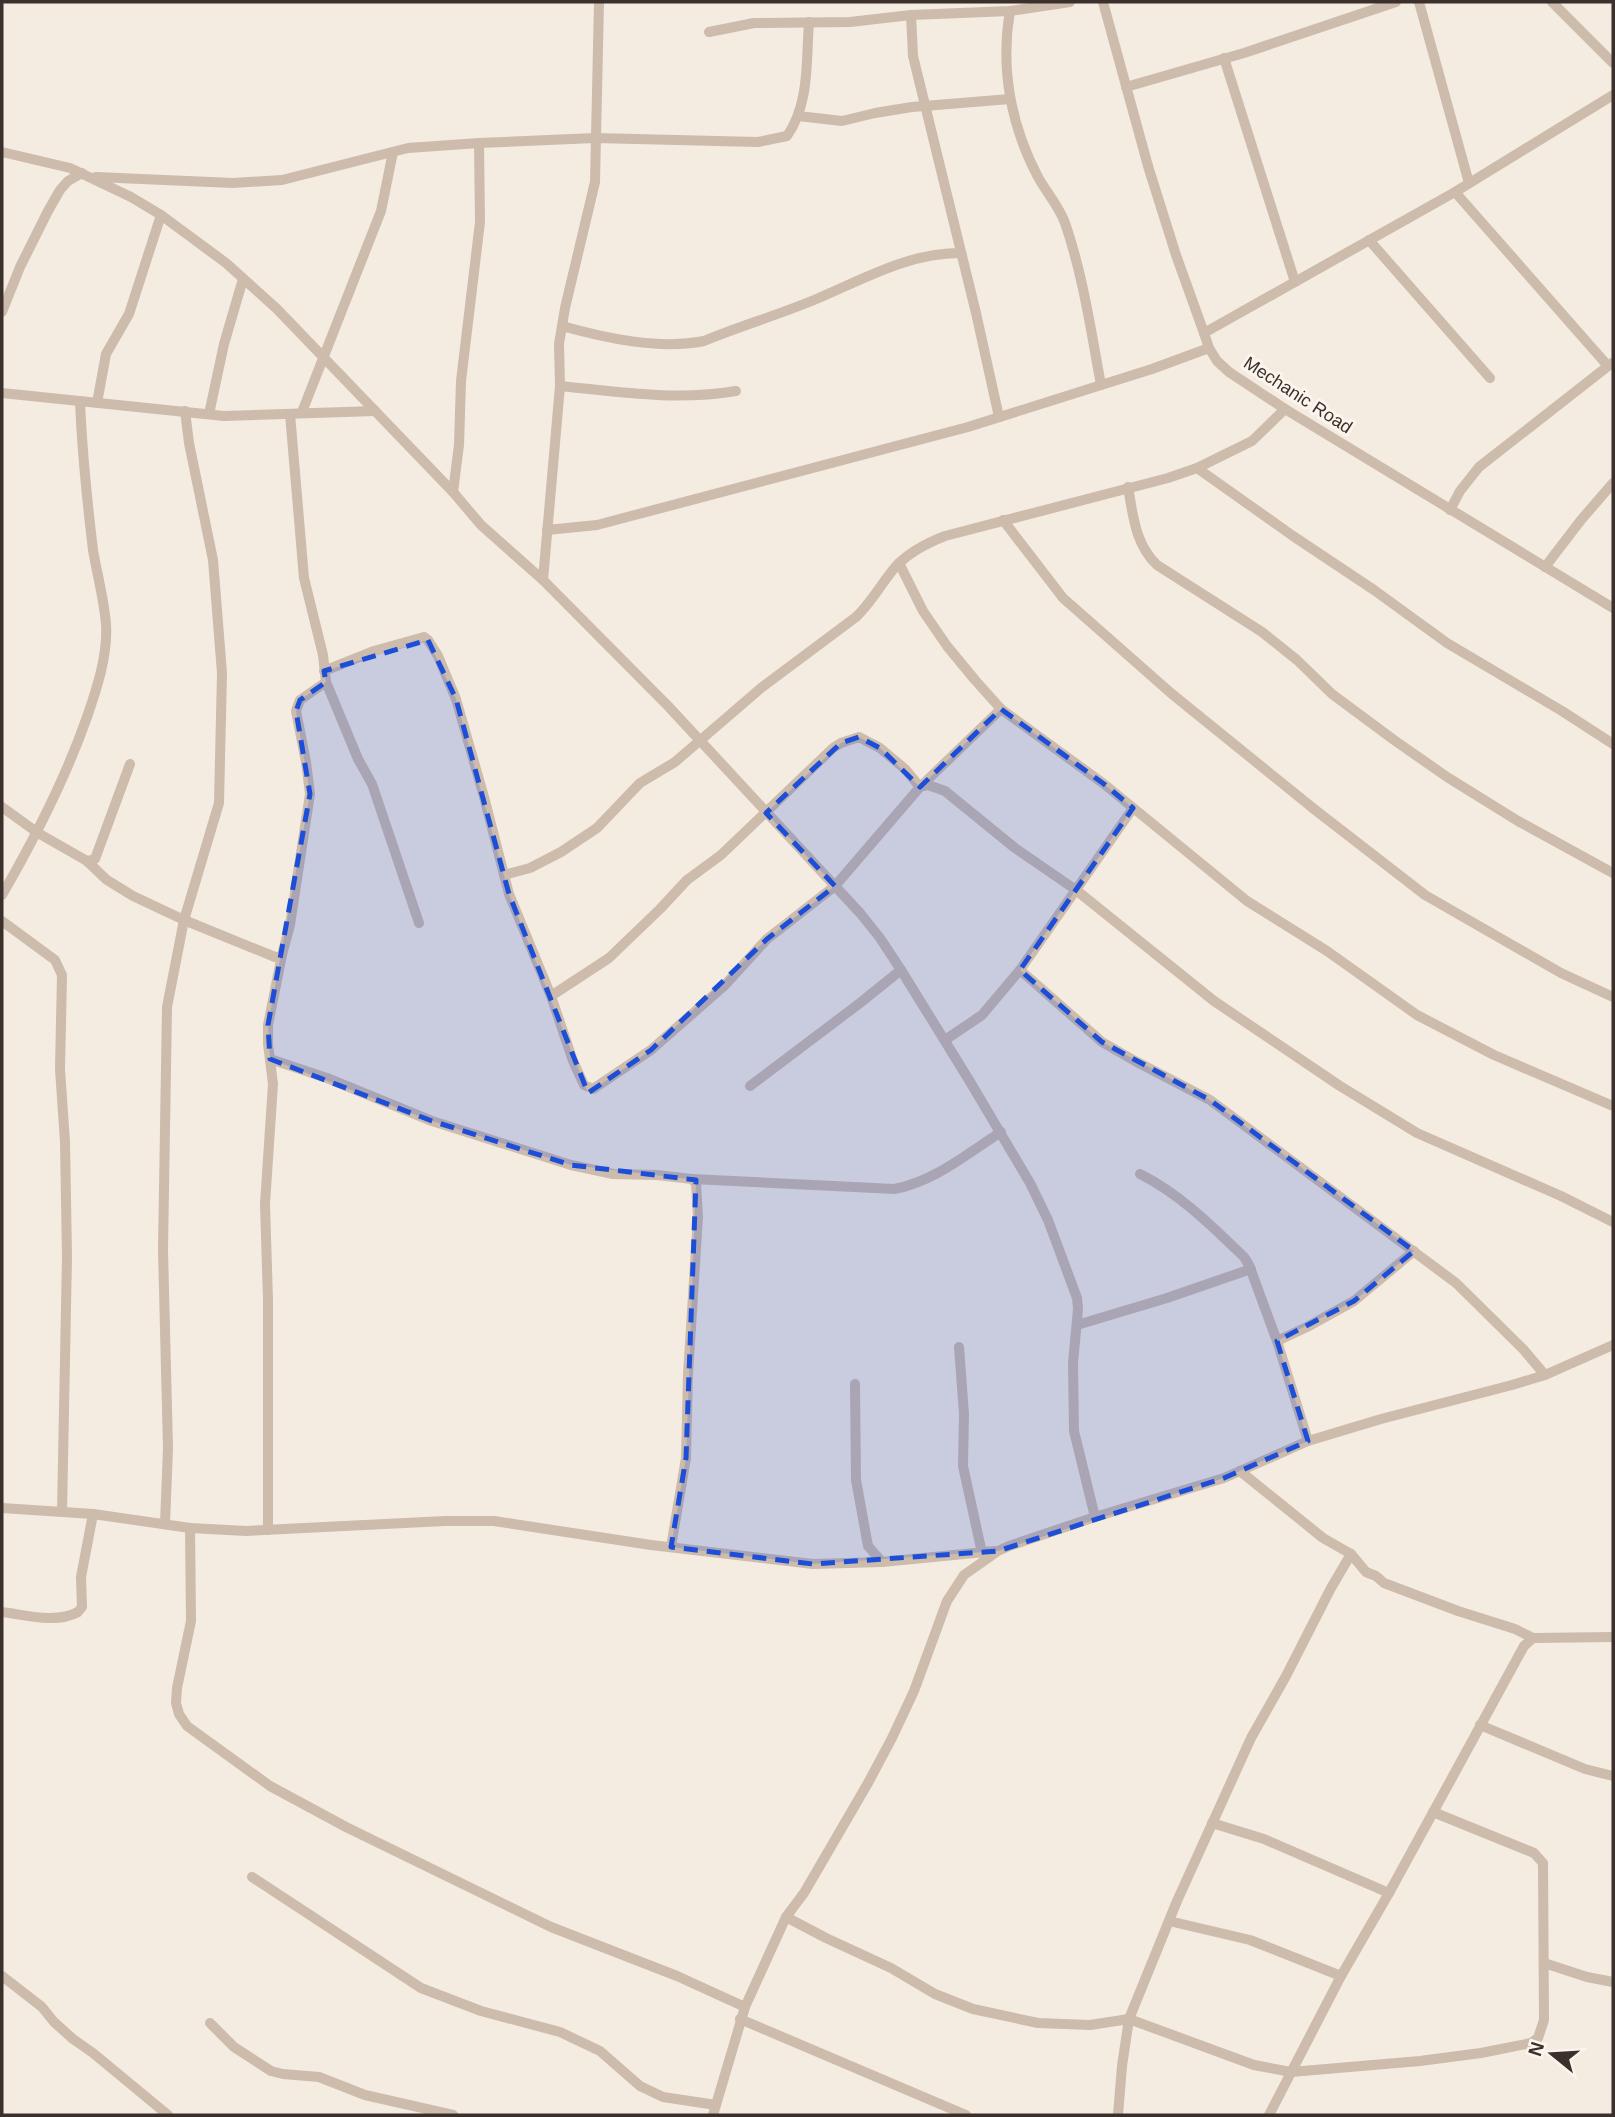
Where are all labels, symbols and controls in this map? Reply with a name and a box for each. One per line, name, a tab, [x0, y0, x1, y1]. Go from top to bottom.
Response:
street label: Mechanic Road	[1240, 353, 1356, 437]
north arrow	[1517, 2019, 1587, 2089]
text: N	[1524, 2039, 1548, 2059]

